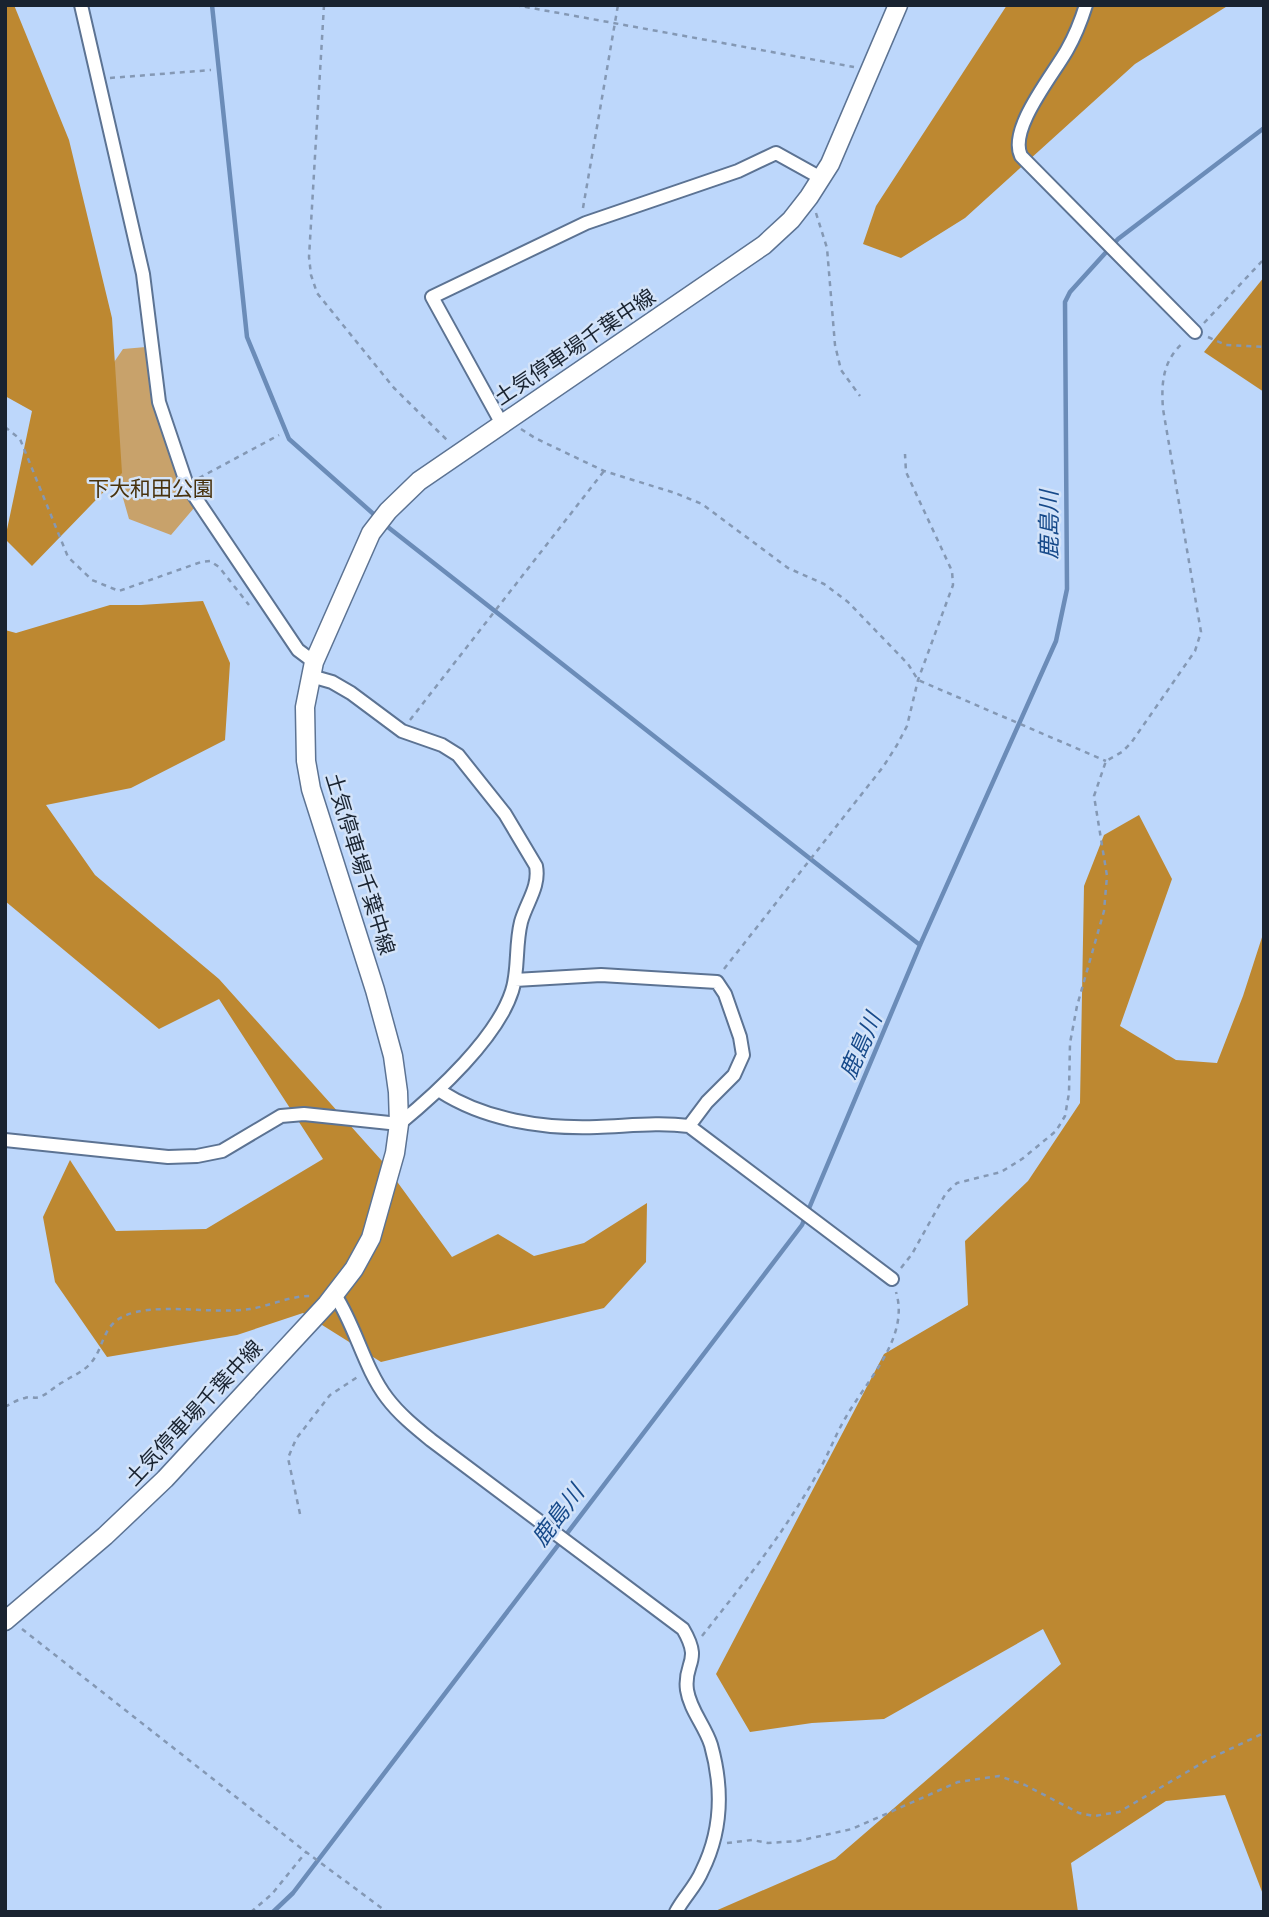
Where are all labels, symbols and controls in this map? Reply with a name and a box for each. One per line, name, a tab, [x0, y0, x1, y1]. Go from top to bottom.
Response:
street label: 土気停車場千葉中線	[489, 283, 661, 411]
park label: 下大和田公園	[88, 475, 214, 503]
water label: 鹿島川	[1034, 488, 1065, 560]
street label: 土気停車場千葉中線	[319, 770, 401, 958]
water label: 鹿島川	[833, 1005, 890, 1084]
street label: 土気停車場千葉中線	[119, 1334, 269, 1492]
water label: 鹿島川	[525, 1477, 593, 1553]

